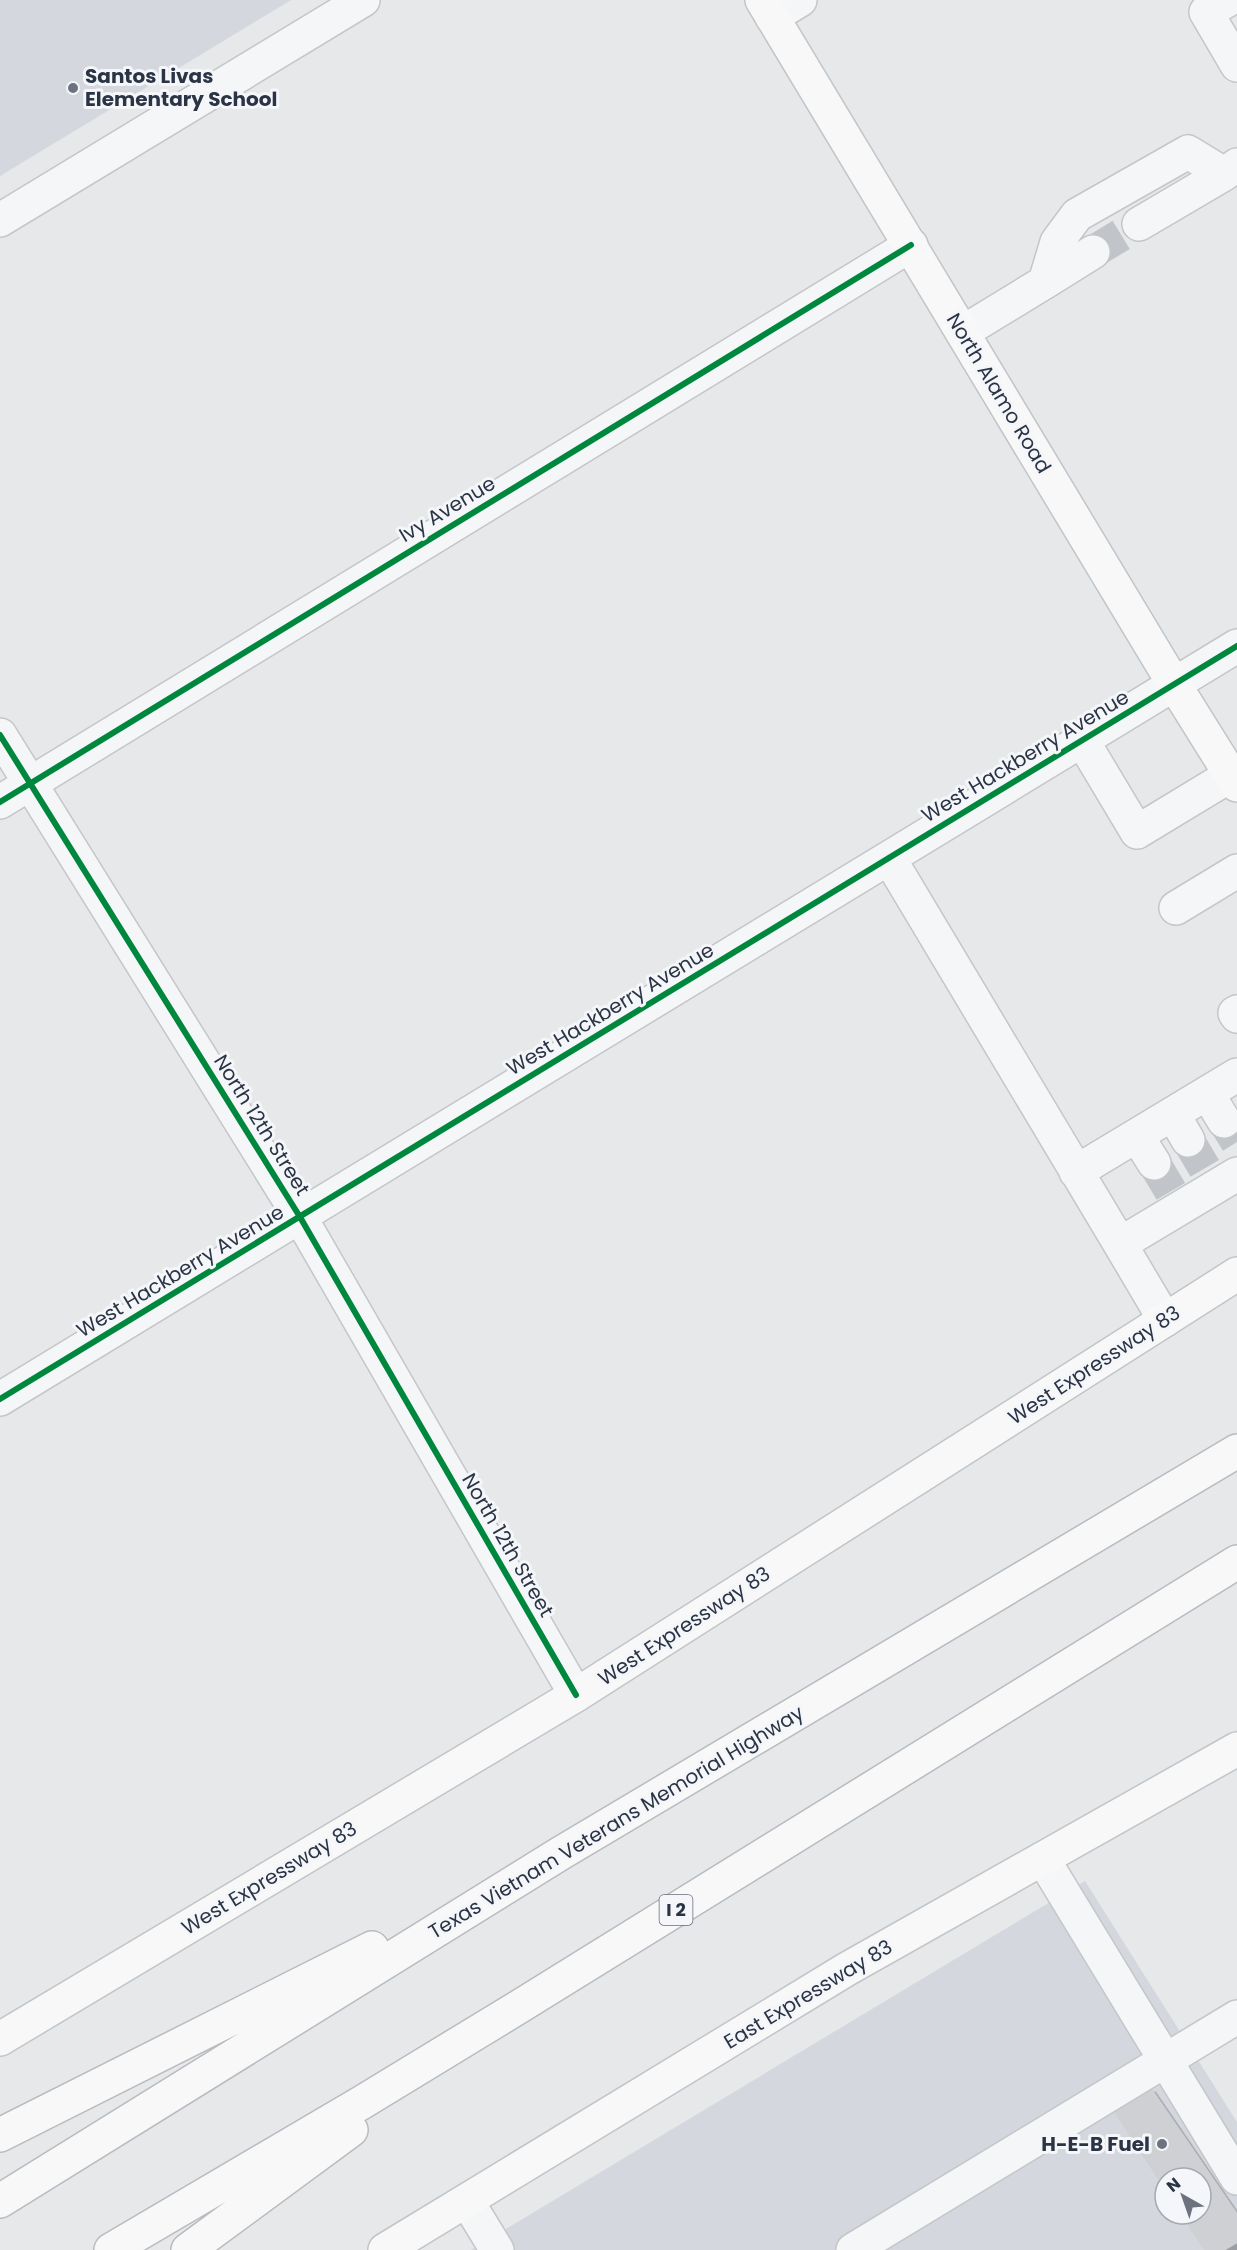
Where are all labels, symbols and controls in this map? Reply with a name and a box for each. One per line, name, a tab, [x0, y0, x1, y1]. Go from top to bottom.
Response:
place label: Santos Livas Elementary School	[85, 62, 277, 113]
marker: Santos Livas Elementary School	[66, 81, 80, 95]
street label: North Alamo Road	[940, 308, 1058, 478]
street label: Ivy Avenue	[394, 469, 500, 549]
street label: West Hackberry Avenue	[916, 683, 1134, 829]
street label: West Hackberry Avenue	[501, 936, 719, 1082]
street label: North 12th Street	[207, 1049, 317, 1201]
street label: West Hackberry Avenue	[71, 1198, 289, 1344]
street label: West Expressway 83	[1003, 1299, 1185, 1431]
street label: North 12th Street	[455, 1468, 561, 1622]
street label: West Expressway 83	[593, 1560, 775, 1692]
street label: Texas Vietnam Veterans Memorial Highway	[423, 1698, 809, 1946]
street label: West Expressway 83	[176, 1814, 362, 1942]
road number: I 2	[660, 1895, 692, 1925]
street label: East Expressway 83	[719, 1933, 897, 2055]
place label: H-E-B Fuel	[1041, 2130, 1150, 2158]
marker: H-E-B Fuel	[1155, 2137, 1169, 2151]
north arrow	[1153, 2166, 1213, 2226]
text: N	[1162, 2172, 1186, 2198]

